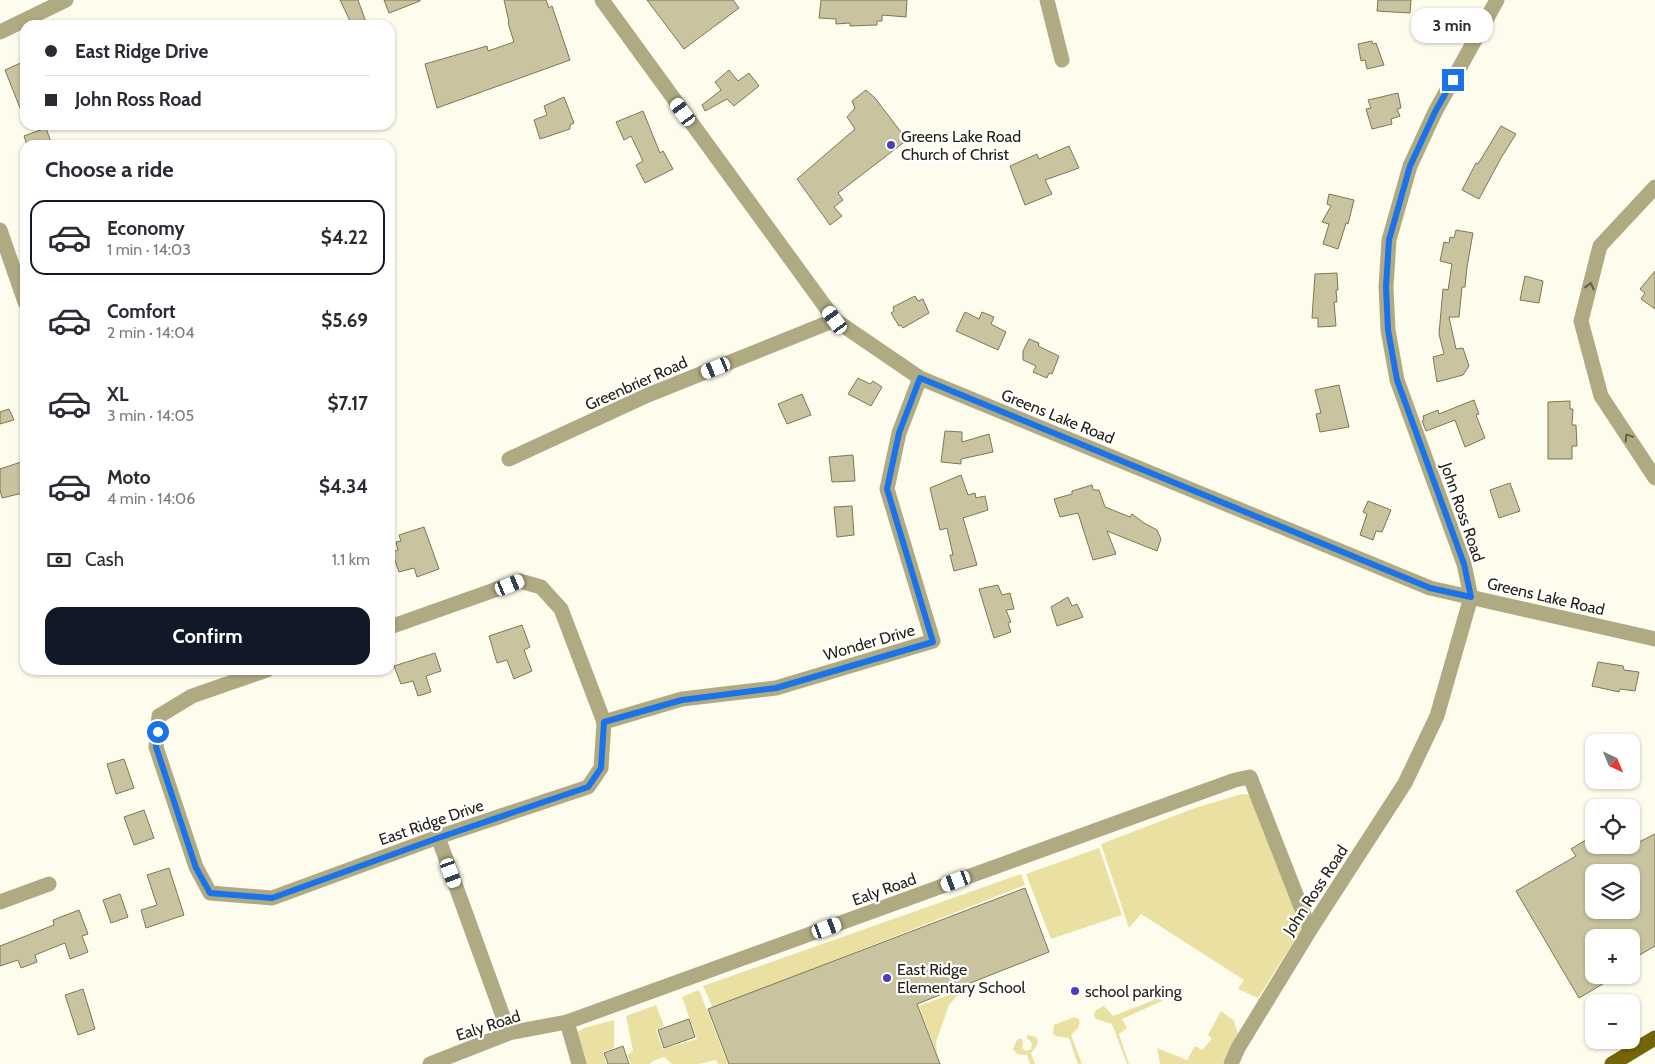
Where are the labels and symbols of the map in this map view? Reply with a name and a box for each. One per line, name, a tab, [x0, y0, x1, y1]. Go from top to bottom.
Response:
callout: 3 min	[1412, 8, 1494, 42]
route end	[1442, 69, 1464, 91]
car	[668, 95, 697, 129]
place label: Greens Lake Road Church of Christ	[901, 127, 1021, 164]
marker: Greens Lake Road Church of Christ	[885, 139, 897, 151]
one-way arrow	[1584, 282, 1595, 291]
car	[820, 303, 849, 337]
street label: Greenbrier Road	[582, 352, 690, 414]
car	[699, 355, 732, 381]
street label: Greens Lake Road	[999, 385, 1117, 448]
one-way arrow	[1625, 433, 1634, 443]
street label: John Ross Road	[1436, 459, 1488, 564]
car	[493, 572, 526, 598]
street label: Greens Lake Road	[1485, 574, 1607, 619]
street label: Wonder Drive	[821, 620, 917, 665]
route start	[147, 721, 169, 743]
north arrow	[1585, 734, 1640, 789]
street label: East Ridge Drive	[376, 796, 486, 849]
street label: John Ross Road	[1279, 842, 1352, 940]
car	[438, 856, 463, 890]
street label: Ealy Road	[850, 869, 919, 910]
car	[939, 869, 972, 893]
car	[810, 916, 843, 940]
place label: East Ridge Elementary School	[897, 960, 1025, 997]
marker: East Ridge Elementary School	[881, 972, 893, 984]
place label: school parking	[1085, 982, 1183, 1001]
marker: school parking	[1069, 985, 1081, 997]
street label: Ealy Road	[454, 1006, 523, 1045]

